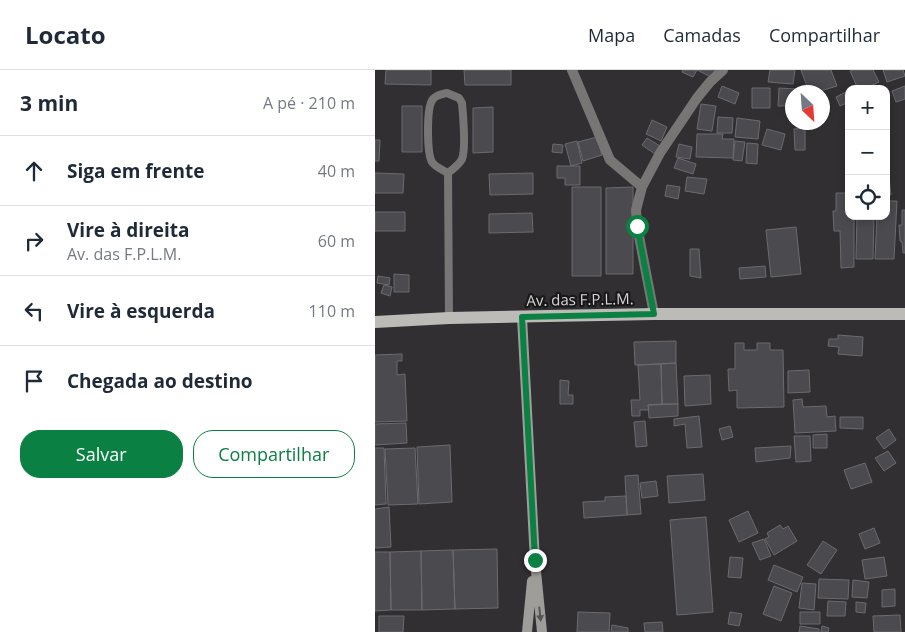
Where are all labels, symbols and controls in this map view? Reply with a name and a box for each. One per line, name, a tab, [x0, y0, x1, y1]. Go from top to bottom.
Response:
text: Locato	[25, 18, 106, 51]
text: Mapa	[588, 23, 635, 47]
text: Camadas	[663, 23, 741, 47]
text: Compartilhar	[769, 23, 880, 47]
north arrow	[785, 85, 830, 130]
map controls	[845, 85, 890, 220]
button: +	[845, 85, 890, 130]
text: 3 min	[20, 89, 78, 117]
text: A pé · 210 m	[263, 92, 355, 114]
button: −	[845, 130, 890, 175]
icon: ahead	[20, 157, 48, 185]
text: Siga em frente	[67, 158, 204, 184]
text: 40 m	[318, 160, 355, 182]
button: locate	[845, 175, 890, 220]
route start	[626, 215, 649, 238]
text: Vire à direita	[67, 217, 190, 243]
icon: right	[20, 227, 48, 255]
text: 60 m	[318, 230, 355, 252]
text: Av. das F.P.L.M.	[67, 243, 181, 265]
street label: Av. das F.P.L.M.	[526, 288, 634, 310]
icon: left	[20, 297, 48, 325]
text: Vire à esquerda	[67, 298, 215, 324]
text: 110 m	[309, 300, 355, 322]
icon: arrive	[20, 367, 48, 395]
text: Chegada ao destino	[67, 368, 253, 394]
button: Salvar	[20, 430, 183, 478]
button: Compartilhar	[193, 430, 355, 478]
route end	[524, 549, 547, 572]
one-way arrow	[536, 606, 544, 622]

